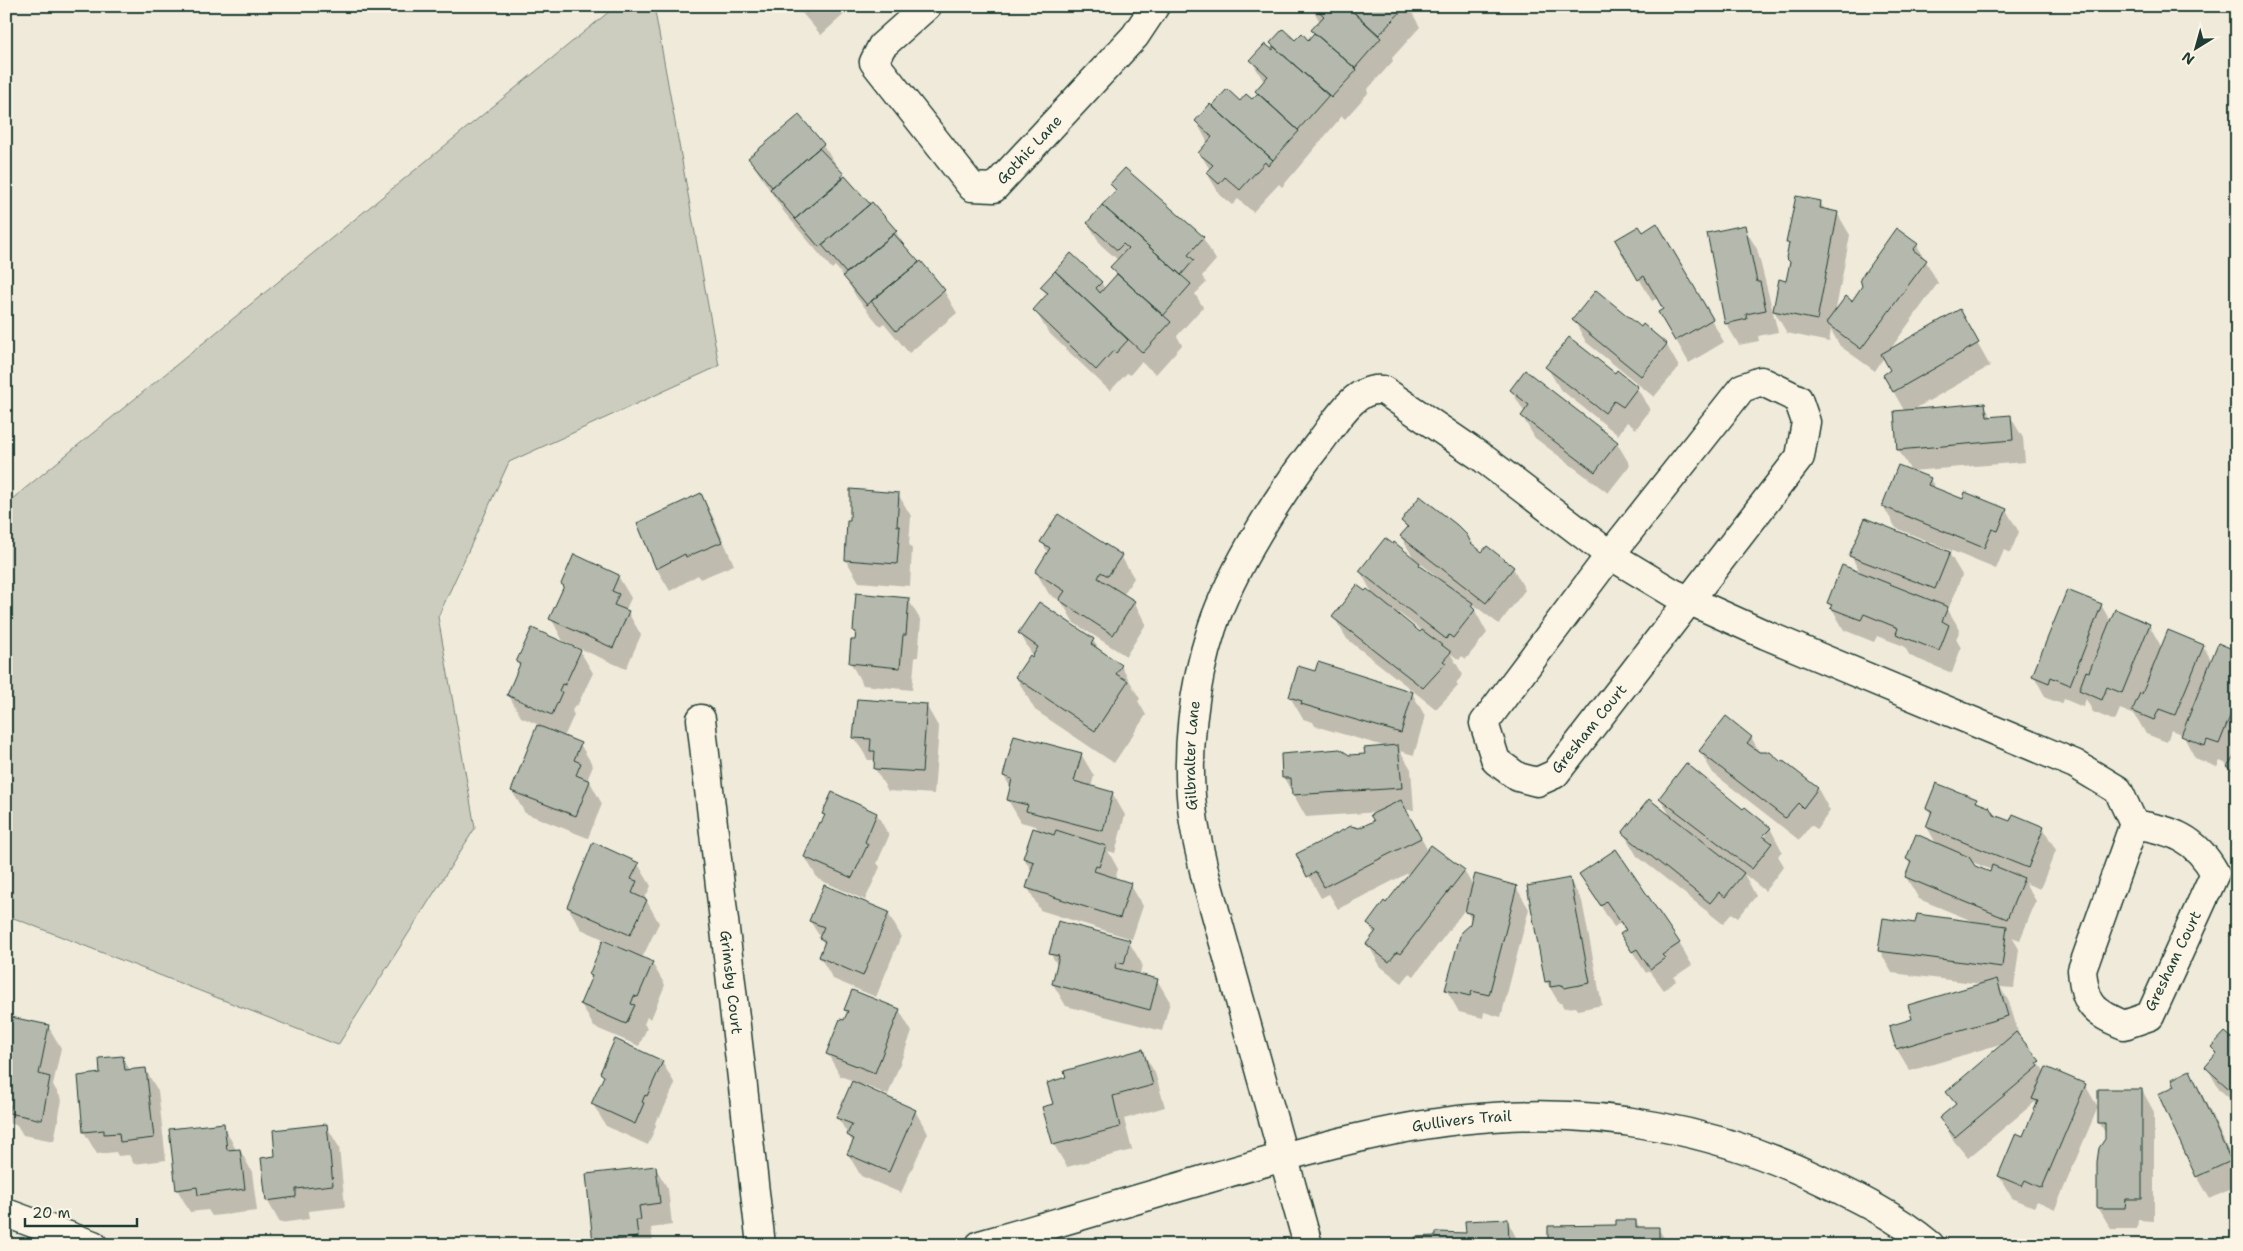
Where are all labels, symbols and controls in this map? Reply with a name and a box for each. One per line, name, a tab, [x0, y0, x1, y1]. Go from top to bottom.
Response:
north arrow	[2170, 22, 2220, 72]
text: N	[2178, 48, 2198, 69]
street label: Gothic Lane	[992, 111, 1067, 189]
street label: Gresham Court	[1547, 680, 1631, 778]
street label: Gilbralter Lane	[1180, 699, 1205, 812]
street label: Gresham Court	[2140, 907, 2206, 1015]
street label: Grimsby Court	[715, 929, 747, 1035]
street label: Gullivers Trail	[1410, 1106, 1512, 1137]
scale bar	[25, 1196, 138, 1228]
text: 20 m	[32, 1203, 71, 1223]

